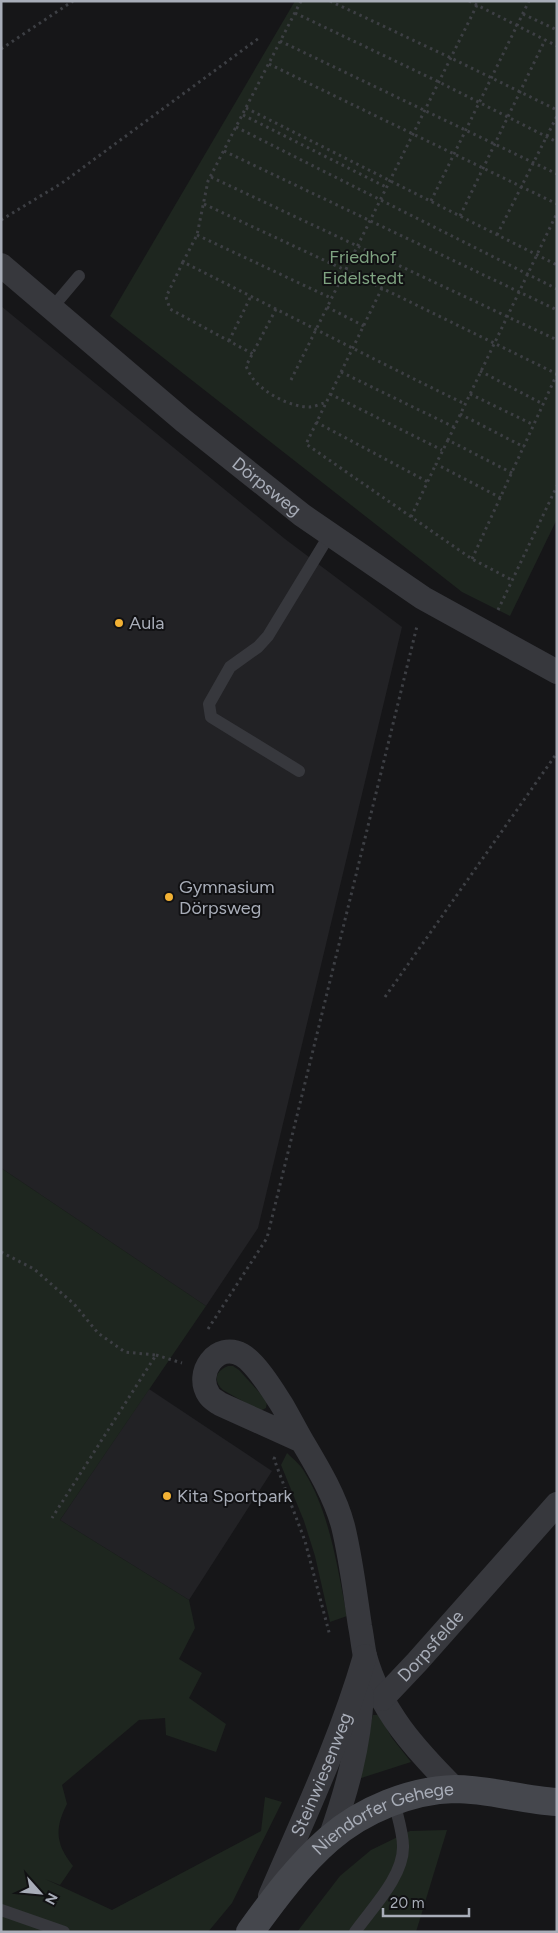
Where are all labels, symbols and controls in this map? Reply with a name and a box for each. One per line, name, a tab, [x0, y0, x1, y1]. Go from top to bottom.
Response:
park label: Friedhof Eidelstedt	[322, 246, 404, 289]
street label: Dörpsweg	[228, 453, 306, 521]
place label: Aula	[129, 612, 164, 634]
marker: Aula	[113, 617, 125, 629]
place label: Gymnasium Dörpsweg	[179, 876, 275, 919]
marker: Gymnasium Dörpsweg	[163, 891, 175, 903]
place label: Kita Sportpark	[177, 1485, 292, 1507]
marker: Kita Sportpark	[161, 1490, 173, 1502]
street label: Dorpsfelde	[393, 1606, 469, 1686]
street label: Steinwiesenweg	[286, 1709, 357, 1840]
street label: Niendorfer Gehege	[307, 1778, 454, 1860]
north arrow	[15, 1868, 65, 1918]
scale bar	[383, 1886, 469, 1918]
text: N	[41, 1890, 61, 1907]
text: 20 m	[390, 1894, 424, 1912]

